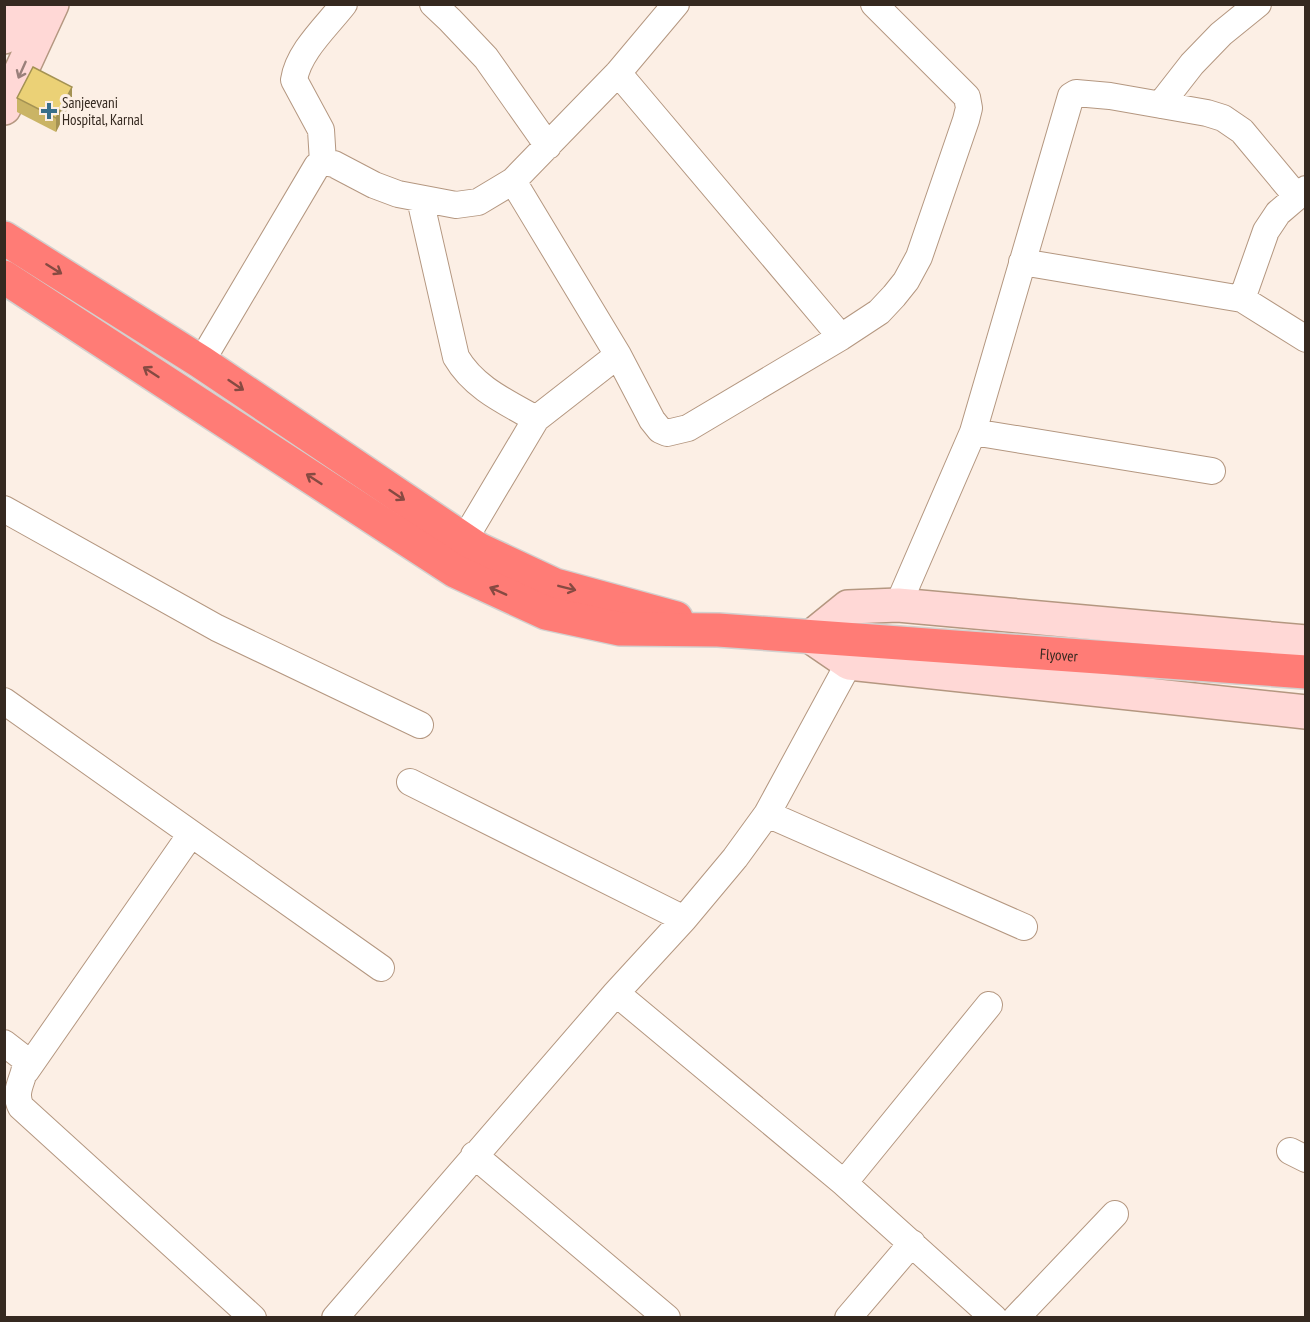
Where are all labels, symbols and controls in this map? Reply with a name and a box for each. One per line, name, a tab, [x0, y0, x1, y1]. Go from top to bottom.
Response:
one-way arrow	[15, 61, 27, 79]
place label: Sanjeevani Hospital, Karnal	[62, 93, 144, 129]
marker: Sanjeevani Hospital, Karnal	[40, 102, 58, 120]
one-way arrow	[45, 263, 62, 275]
one-way arrow	[143, 366, 159, 378]
one-way arrow	[227, 380, 244, 392]
one-way arrow	[306, 473, 322, 485]
one-way arrow	[389, 489, 405, 501]
one-way arrow	[558, 583, 577, 595]
one-way arrow	[489, 585, 507, 596]
street label: Flyover	[1039, 644, 1079, 665]

